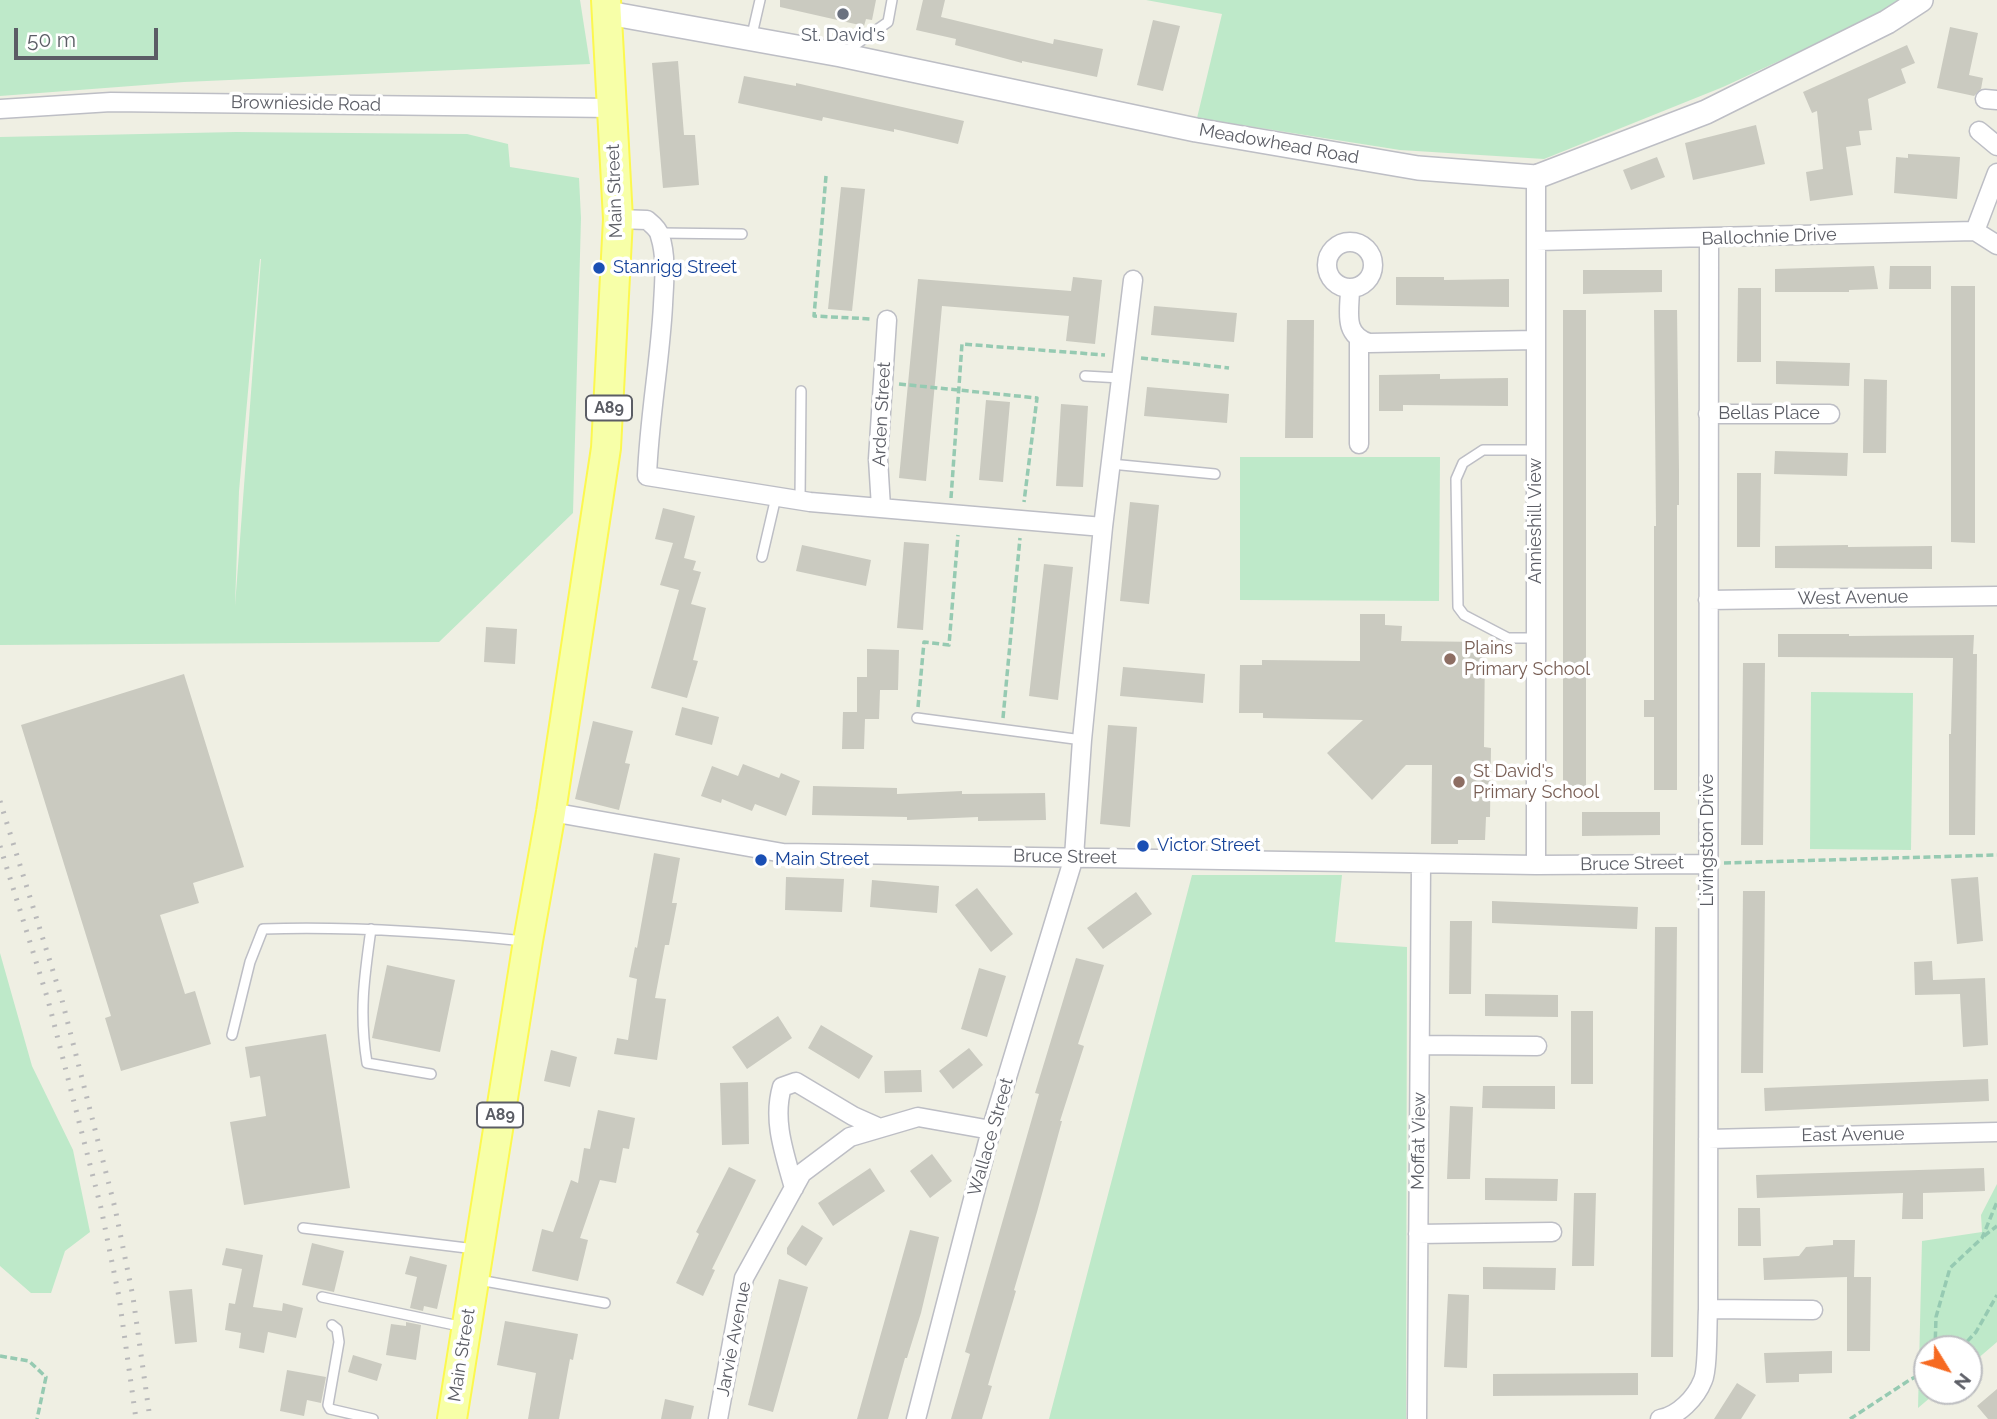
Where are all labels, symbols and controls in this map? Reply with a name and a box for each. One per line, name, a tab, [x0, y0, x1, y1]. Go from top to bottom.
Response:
marker: St. David's	[835, 6, 851, 22]
scale bar	[18, 14, 161, 58]
place label: St. David's	[801, 25, 885, 47]
text: 50 m	[27, 27, 76, 52]
street label: Brownieside Road	[231, 92, 381, 116]
street label: Meadowhead Road	[1197, 119, 1361, 169]
street label: Main Street	[603, 143, 627, 239]
street label: Ballochnie Drive	[1701, 224, 1837, 250]
place label: Stanrigg Street	[613, 257, 737, 279]
marker: Stanrigg Street	[591, 260, 607, 276]
street label: Arden Street	[868, 361, 896, 467]
road number: A89	[586, 396, 632, 420]
street label: Bellas Place	[1718, 403, 1820, 425]
street label: Annieshill View	[1525, 458, 1547, 584]
street label: West Avenue	[1797, 586, 1909, 610]
place label: Plains Primary School	[1464, 638, 1590, 680]
marker: Plains Primary School	[1442, 651, 1458, 667]
place label: St David's Primary School	[1473, 761, 1599, 804]
marker: St David's Primary School	[1451, 774, 1467, 790]
street label: Livingston Drive	[1697, 774, 1719, 906]
place label: Victor Street	[1157, 835, 1260, 857]
marker: Victor Street	[1135, 838, 1151, 854]
street label: Bruce Street	[1013, 845, 1117, 869]
place label: Main Street	[775, 849, 869, 871]
marker: Main Street	[753, 852, 769, 868]
street label: Bruce Street	[1580, 852, 1684, 876]
street label: Wallace Street	[964, 1075, 1018, 1199]
street label: Moffat View	[1407, 1092, 1431, 1190]
road number: A89	[477, 1102, 523, 1128]
street label: East Avenue	[1801, 1123, 1905, 1147]
street label: Jarvie Avenue	[712, 1280, 756, 1398]
street label: Main Street	[444, 1307, 480, 1403]
north arrow	[1913, 1335, 1983, 1405]
text: N	[1950, 1369, 1976, 1394]

